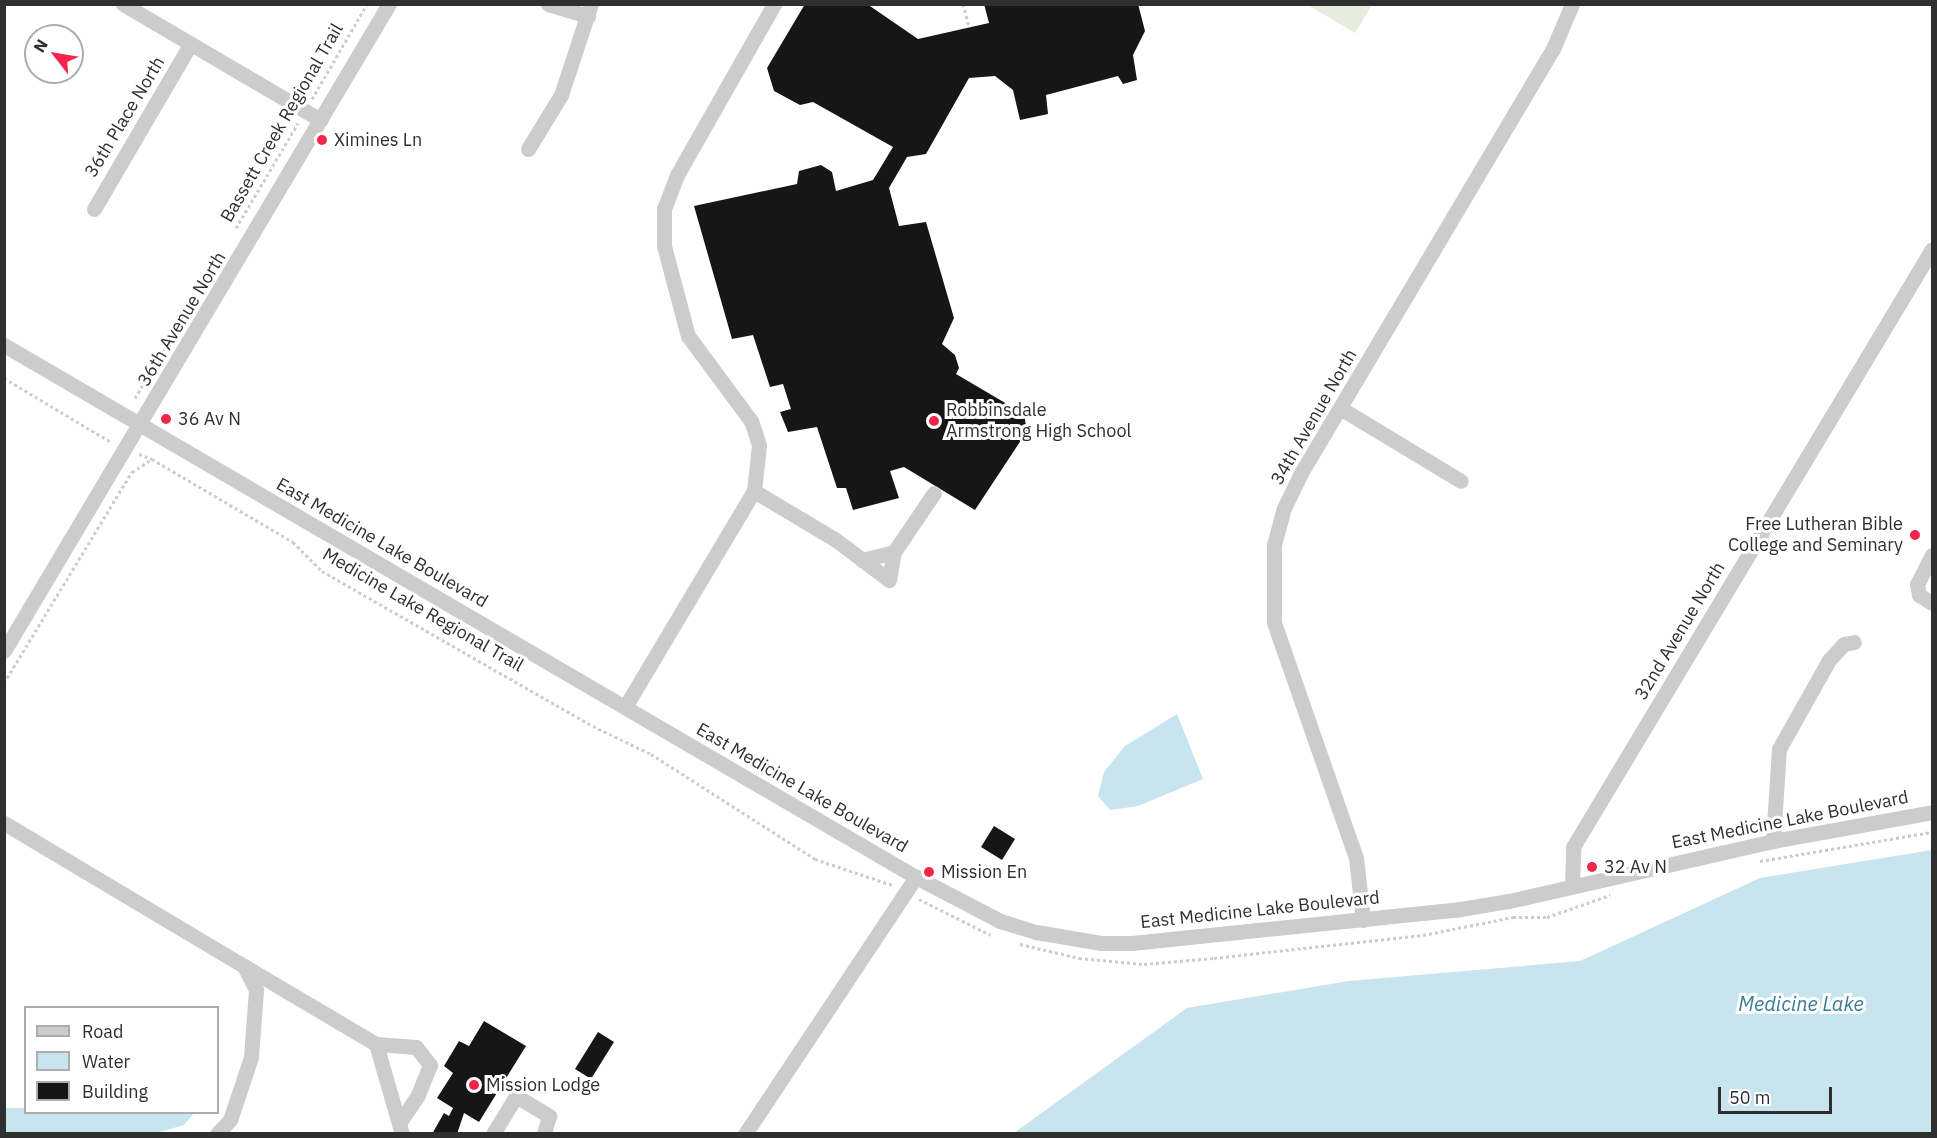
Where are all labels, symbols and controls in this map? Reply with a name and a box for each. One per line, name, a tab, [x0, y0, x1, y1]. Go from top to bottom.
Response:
street label: Bassett Creek Regional Trail	[216, 20, 348, 226]
north arrow	[24, 24, 84, 84]
text: N	[29, 36, 52, 56]
street label: 36th Place North	[80, 53, 170, 181]
place label: Ximines Ln	[334, 129, 422, 151]
marker: Ximines Ln	[315, 133, 329, 147]
street label: 36th Avenue North	[133, 248, 231, 390]
street label: 34th Avenue North	[1266, 345, 1362, 489]
place label: Robbinsdale Armstrong High School	[946, 400, 1131, 442]
place label: 36 Av N	[178, 408, 241, 430]
marker: 36 Av N	[159, 412, 173, 426]
marker: Robbinsdale Armstrong High School	[927, 414, 941, 428]
street label: East Medicine Lake Boulevard	[272, 474, 492, 612]
place label: Free Lutheran Bible College and Seminary	[1728, 514, 1903, 556]
marker: Free Lutheran Bible College and Seminary	[1908, 528, 1922, 542]
street label: Medicine Lake Regional Trail	[319, 544, 527, 676]
street label: 32nd Avenue North	[1630, 558, 1730, 704]
street label: East Medicine Lake Boulevard	[692, 719, 912, 857]
street label: East Medicine Lake Boulevard	[1670, 786, 1910, 854]
place label: 32 Av N	[1604, 856, 1667, 878]
marker: 32 Av N	[1585, 860, 1599, 874]
place label: Mission En	[941, 861, 1027, 883]
marker: Mission En	[922, 865, 936, 879]
street label: East Medicine Lake Boulevard	[1139, 887, 1381, 933]
water label: Medicine Lake	[1738, 991, 1864, 1015]
legend	[24, 1006, 219, 1114]
text: Road	[82, 1020, 123, 1043]
text: Water	[82, 1050, 130, 1073]
place label: Mission Lodge	[486, 1074, 600, 1096]
scale bar	[1721, 1075, 1835, 1113]
marker: Mission Lodge	[467, 1078, 481, 1092]
text: Building	[82, 1080, 148, 1103]
text: 50 m	[1729, 1086, 1771, 1109]

